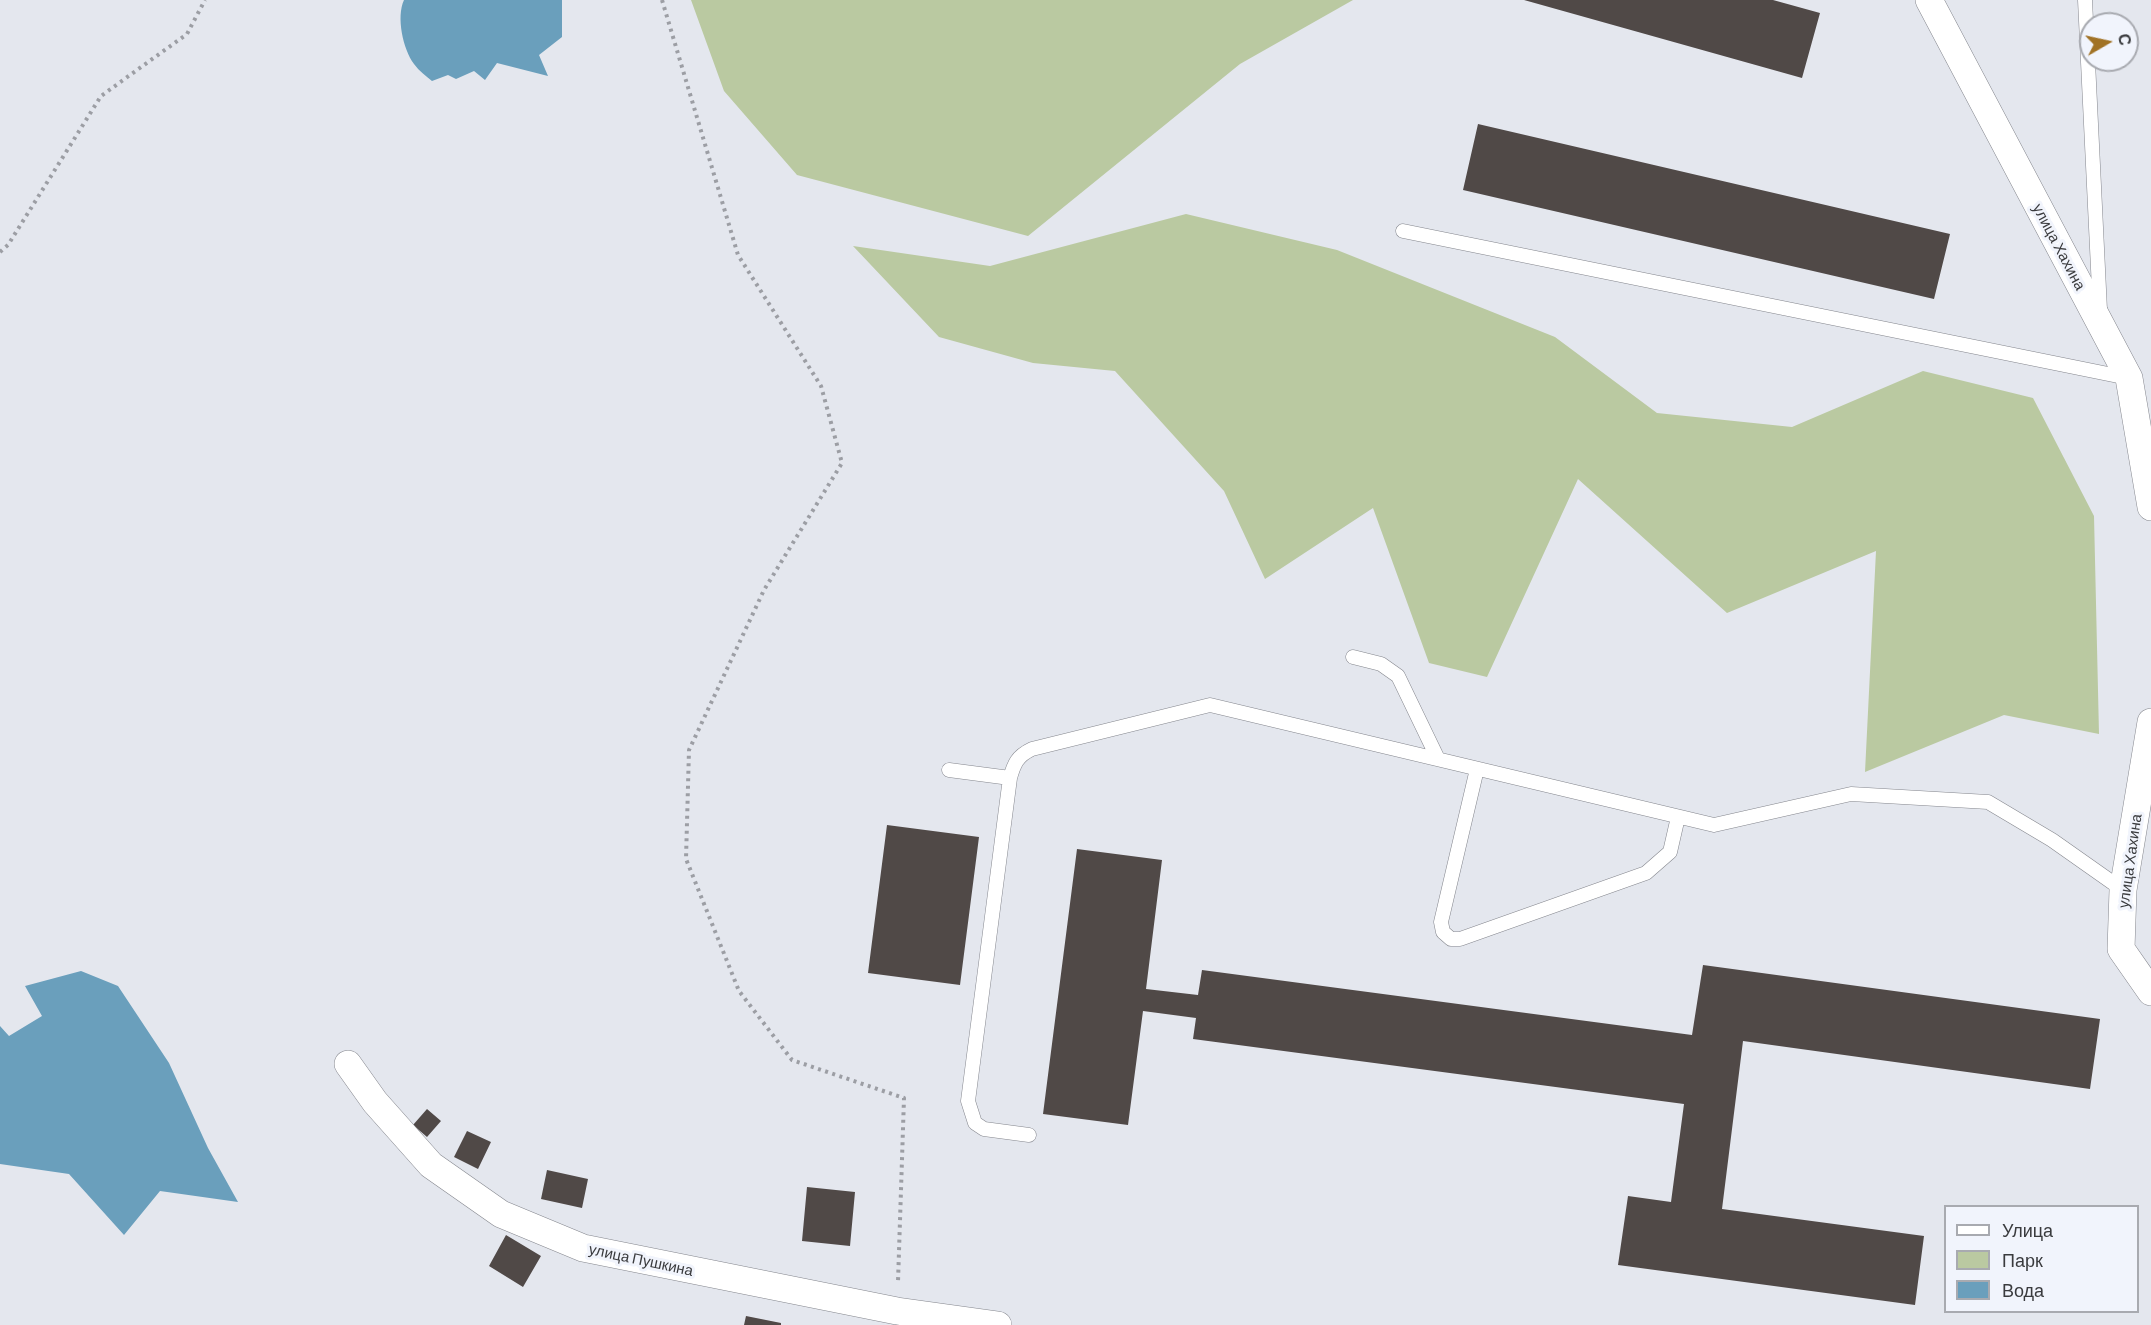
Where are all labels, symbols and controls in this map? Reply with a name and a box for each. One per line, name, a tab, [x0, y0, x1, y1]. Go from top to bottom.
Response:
north arrow	[2079, 12, 2139, 72]
text: С	[2115, 32, 2136, 47]
street label: улица Хахина	[2029, 201, 2089, 293]
street label: улица Хахина	[2114, 813, 2146, 909]
legend	[1944, 1205, 2139, 1313]
text: Улица	[2002, 1219, 2053, 1241]
street label: улица Пушкина	[587, 1240, 695, 1280]
text: Парк	[2002, 1249, 2043, 1271]
text: Вода	[2002, 1279, 2044, 1301]

